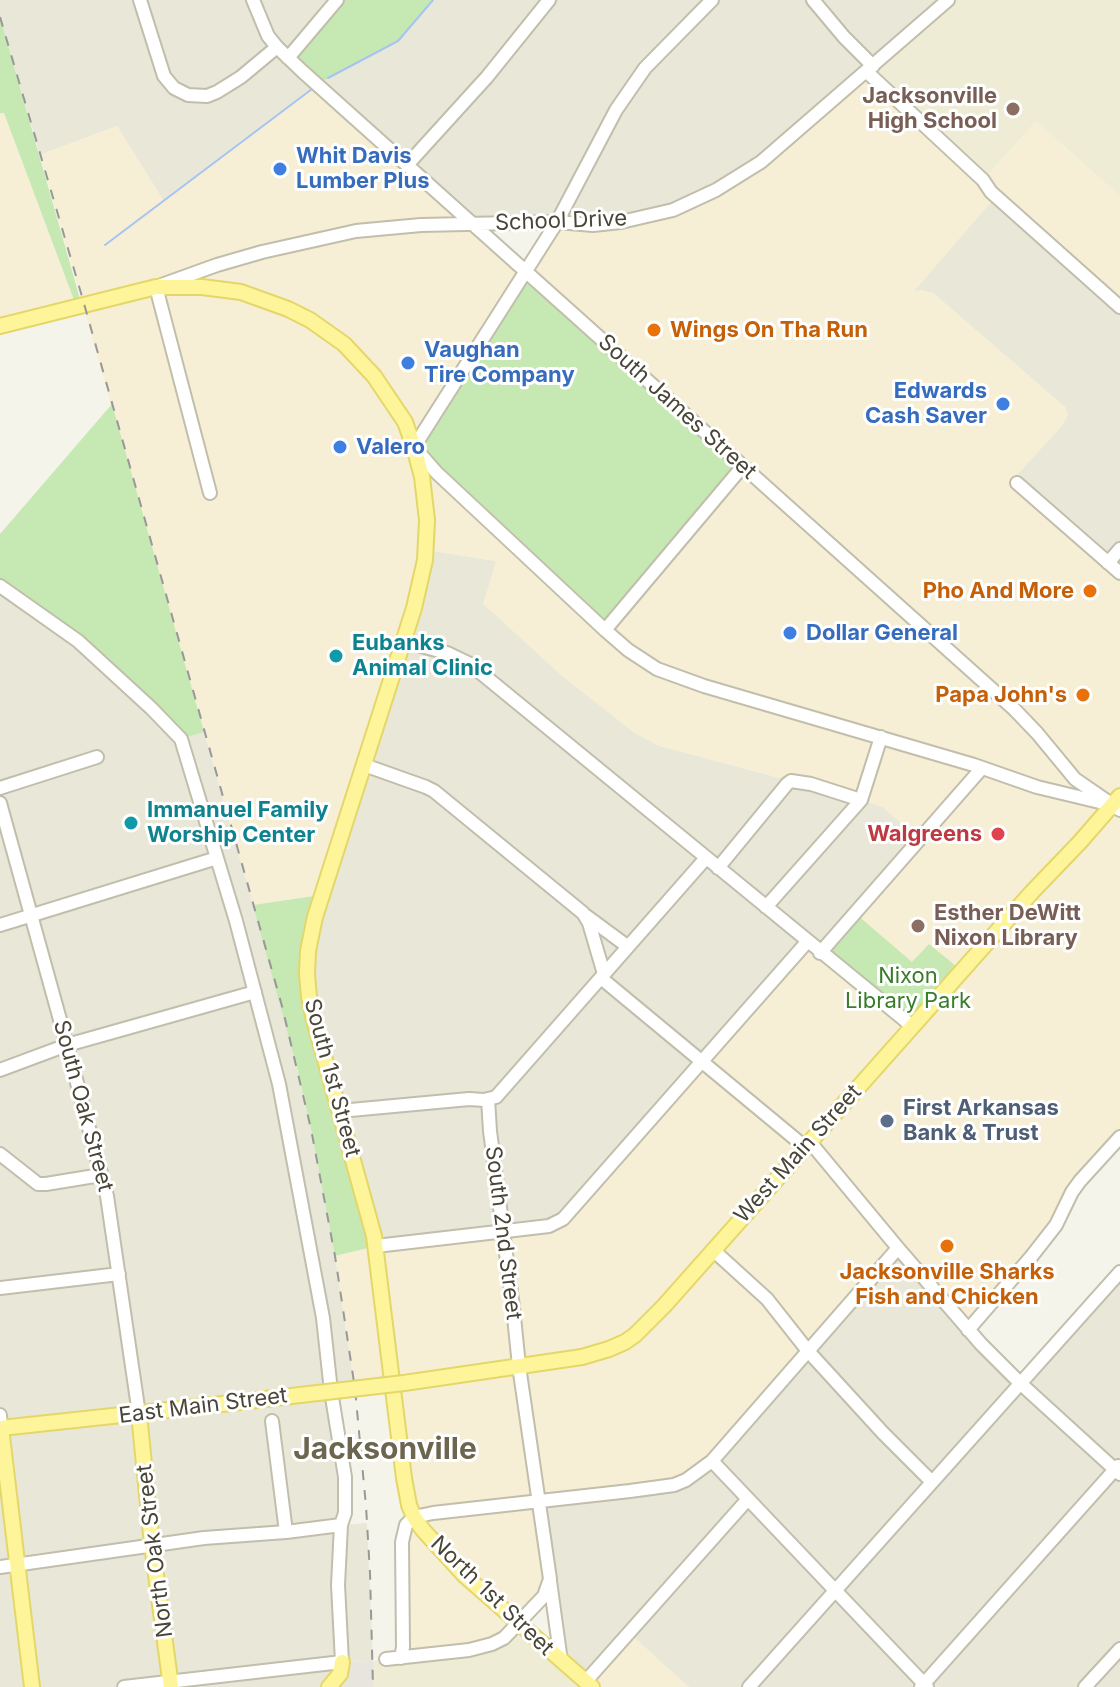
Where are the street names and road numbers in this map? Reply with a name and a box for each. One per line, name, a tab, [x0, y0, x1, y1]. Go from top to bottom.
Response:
street label: School Drive	[494, 206, 628, 236]
street label: South James Street	[593, 329, 761, 485]
street label: South 1st Street	[298, 996, 366, 1160]
street label: South Oak Street	[47, 1017, 119, 1195]
street label: West Main Street	[729, 1079, 867, 1229]
street label: South 2nd Street	[479, 1145, 527, 1321]
street label: East Main Street	[117, 1383, 289, 1429]
street label: North Oak Street	[131, 1463, 179, 1639]
street label: North 1st Street	[425, 1531, 559, 1661]

